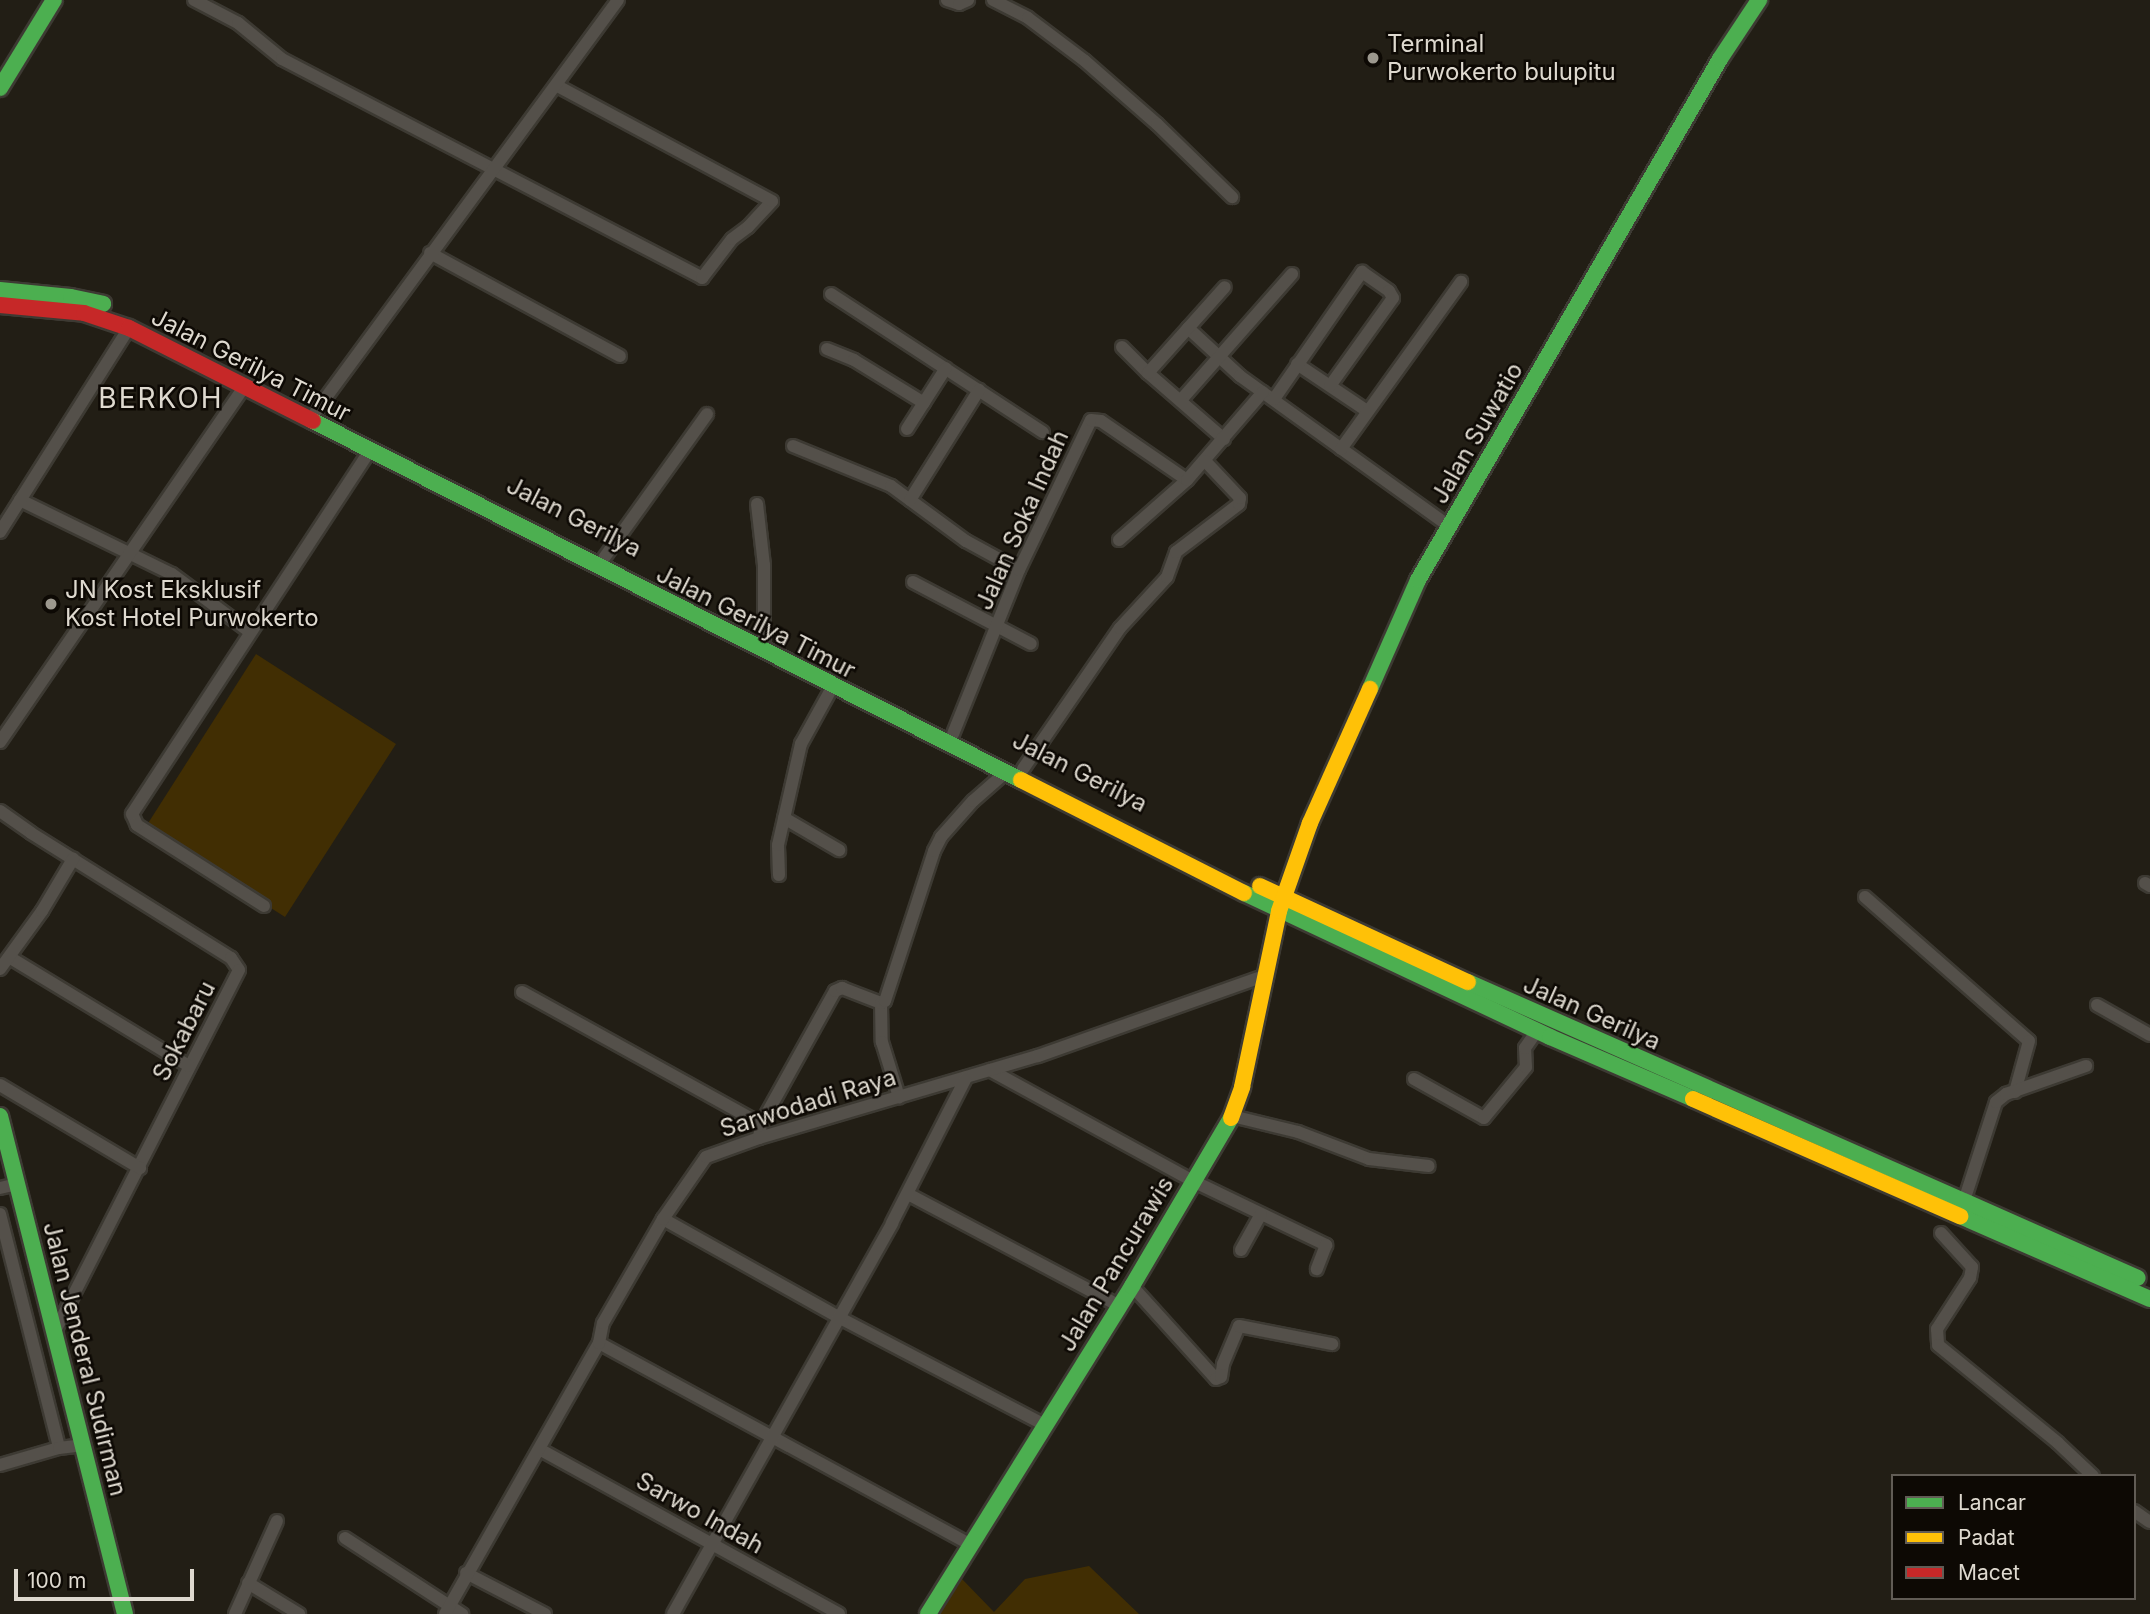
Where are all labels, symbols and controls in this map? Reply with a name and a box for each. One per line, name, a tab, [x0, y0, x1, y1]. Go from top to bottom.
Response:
place label: Terminal Purwokerto bulupitu	[1387, 30, 1616, 86]
marker: Terminal Purwokerto bulupitu	[1365, 50, 1381, 66]
street label: Jalan Gerilya Timur	[147, 302, 355, 428]
street label: Jalan Suwatio	[1425, 357, 1529, 509]
district label: BERKOH	[99, 381, 223, 415]
street label: Jalan Soka Indah	[969, 426, 1075, 614]
street label: Jalan Gerilya	[502, 471, 646, 563]
street label: Jalan Gerilya Timur	[652, 559, 860, 685]
place label: JN Kost Eksklusif Kost Hotel Purwokerto	[65, 576, 319, 632]
marker: JN Kost Eksklusif Kost Hotel Purwokerto	[43, 596, 59, 612]
street label: Jalan Gerilya	[1008, 726, 1152, 818]
street label: Jalan Gerilya	[1519, 970, 1665, 1056]
street label: Sokabaru	[147, 976, 221, 1086]
street label: Sarwodadi Raya	[717, 1063, 899, 1143]
street label: Jalan Pancurawis	[1052, 1171, 1180, 1357]
street label: Jalan Jenderal Sudirman	[37, 1219, 133, 1499]
street label: Sarwo Indah	[631, 1466, 769, 1560]
legend	[1891, 1474, 2136, 1600]
text: Lancar	[1958, 1490, 2026, 1515]
text: Padat	[1958, 1525, 2015, 1550]
scale bar	[18, 1554, 198, 1598]
text: Macet	[1958, 1560, 2020, 1585]
text: 100 m	[27, 1568, 86, 1593]

